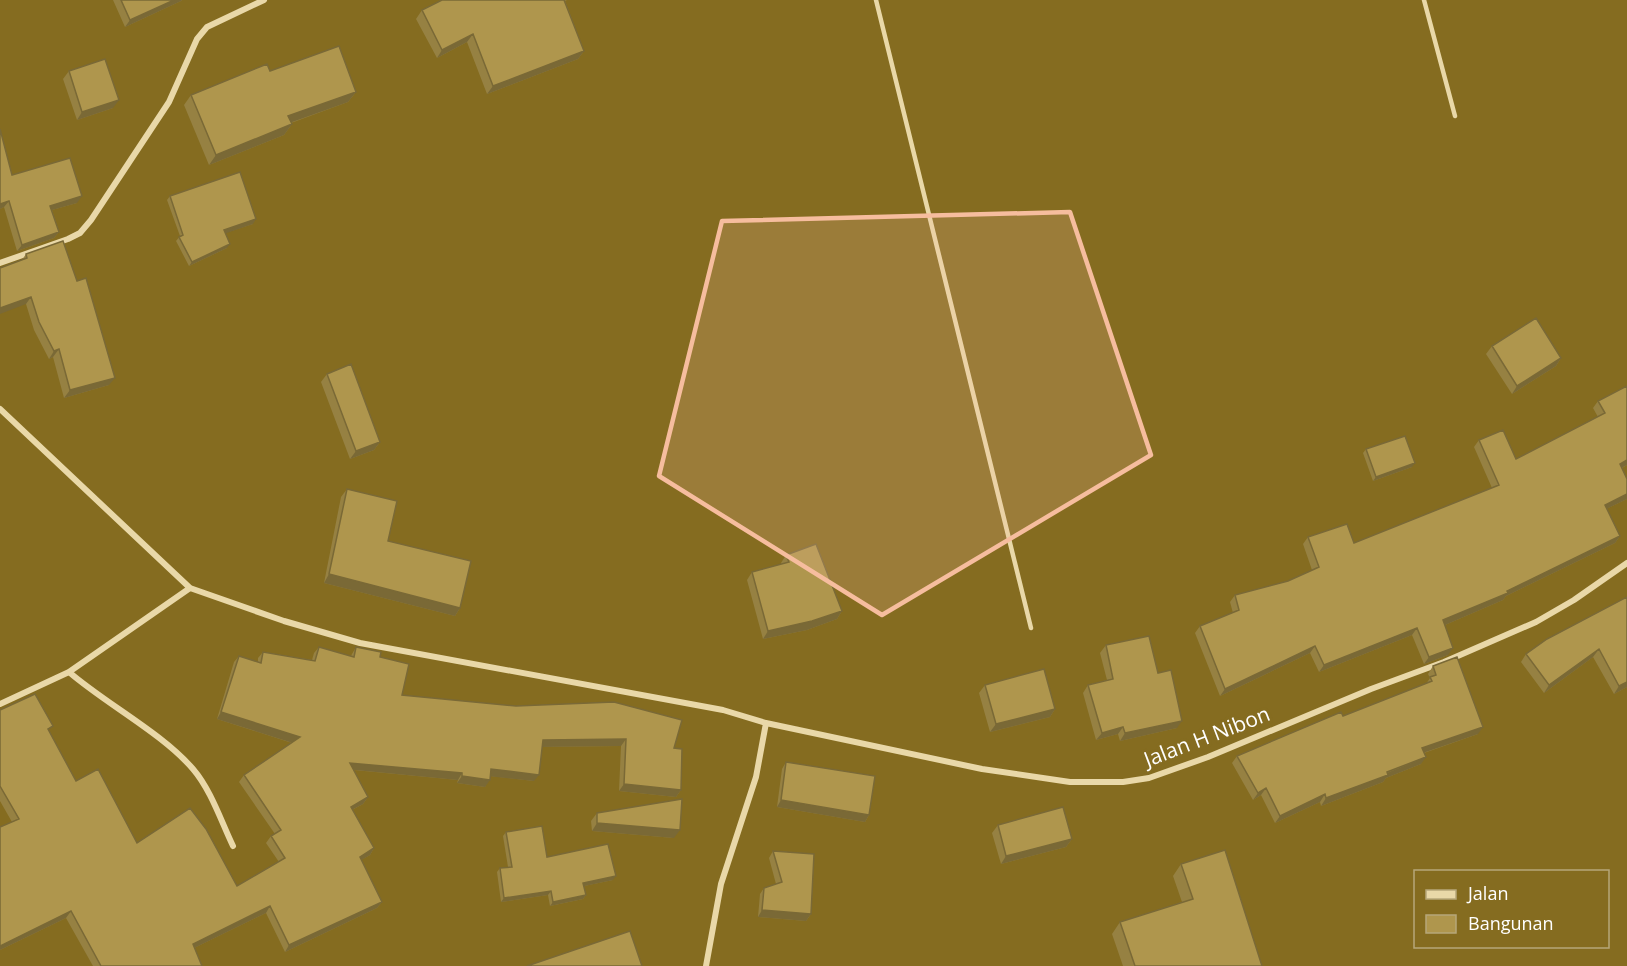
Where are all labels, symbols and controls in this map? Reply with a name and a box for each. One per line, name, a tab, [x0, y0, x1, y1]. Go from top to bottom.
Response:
street label: Jalan H Nibon	[1138, 699, 1274, 774]
legend	[1414, 870, 1609, 948]
text: Jalan	[1466, 881, 1508, 905]
text: Bangunan	[1468, 911, 1554, 935]

